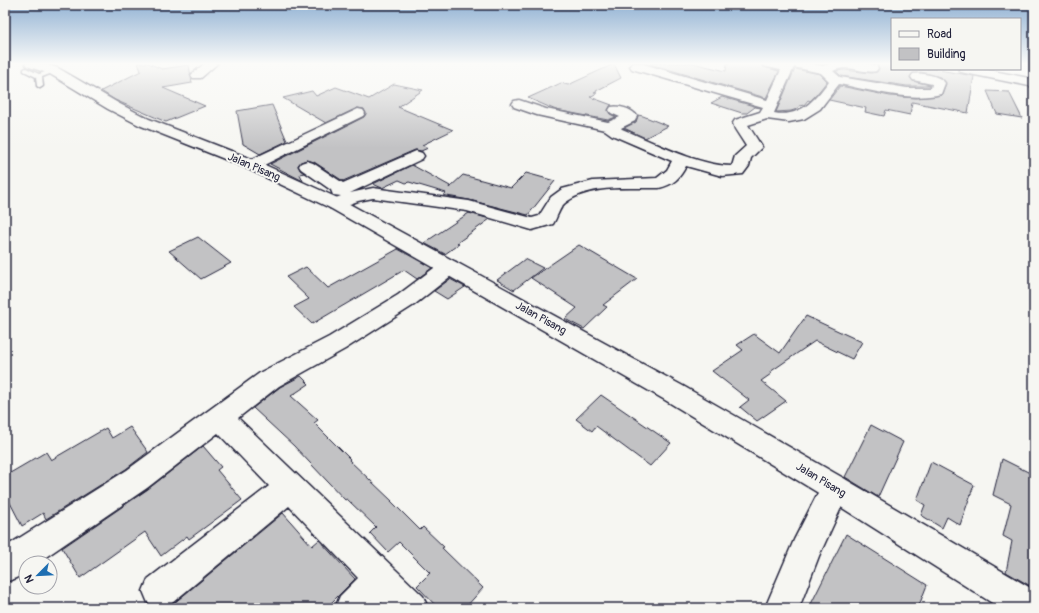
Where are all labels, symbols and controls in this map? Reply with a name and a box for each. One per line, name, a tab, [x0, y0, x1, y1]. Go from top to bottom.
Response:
legend	[891, 18, 1021, 70]
text: Road	[927, 27, 952, 42]
text: Building	[927, 47, 966, 62]
street label: Jalan Pisang	[226, 150, 283, 184]
street label: Jalan Pisang	[513, 299, 569, 337]
street label: Jalan Pisang	[794, 460, 849, 500]
north arrow	[18, 555, 58, 595]
text: N	[22, 572, 37, 585]

